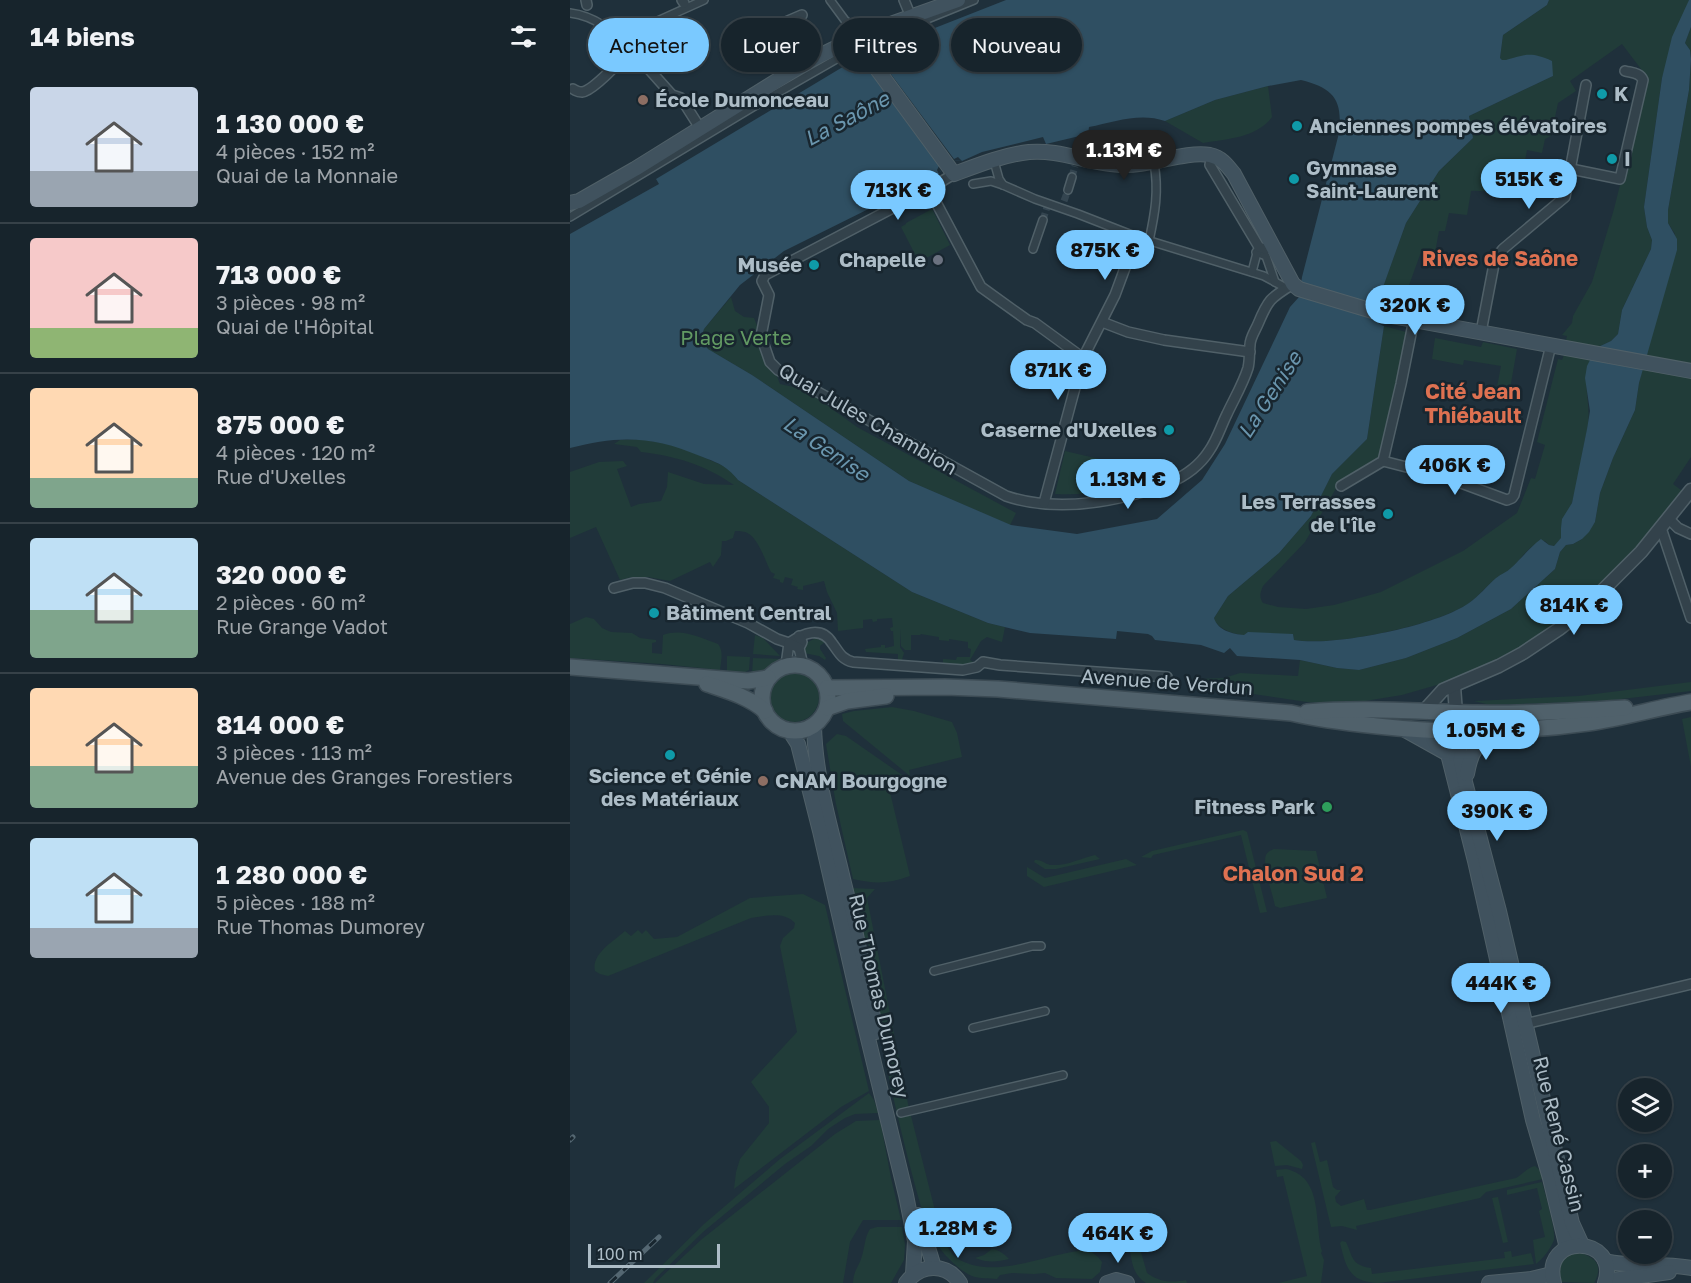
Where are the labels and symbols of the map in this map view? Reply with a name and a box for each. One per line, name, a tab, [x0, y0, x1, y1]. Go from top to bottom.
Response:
place label: K	[1614, 81, 1629, 105]
water label: La Saône	[800, 84, 895, 151]
place label: École Dumonceau	[655, 87, 829, 111]
marker: K	[1595, 87, 1609, 101]
marker: École Dumonceau	[636, 93, 650, 107]
place label: Anciennes pompes élévatoires	[1309, 113, 1607, 137]
marker: Anciennes pompes élévatoires	[1290, 119, 1304, 133]
pin: 1.13M €	[1069, 130, 1179, 181]
place label: I	[1624, 146, 1631, 170]
marker: I	[1605, 152, 1619, 166]
place label: Gymnase Saint-Laurent	[1306, 155, 1438, 202]
pin: 515K €	[1480, 159, 1578, 210]
pin: 713K €	[849, 170, 947, 221]
marker: Gymnase Saint-Laurent	[1287, 172, 1301, 186]
pin: 875K €	[1056, 230, 1154, 281]
district label: Rives de Saône	[1422, 245, 1578, 271]
place label: Chapelle	[839, 247, 926, 271]
place label: Musée	[738, 252, 802, 276]
marker: Chapelle	[931, 253, 945, 267]
marker: Musée	[807, 258, 821, 272]
pin: 320K €	[1366, 285, 1464, 336]
park label: Plage Verte	[680, 325, 792, 349]
water label: La Genise	[1232, 345, 1308, 443]
pin: 871K €	[1009, 350, 1107, 401]
street label: Quai Jules Chambion	[775, 357, 962, 479]
district label: Cité Jean Thiébault	[1424, 378, 1522, 428]
water label: La Genise	[779, 410, 876, 487]
place label: Caserne d'Uxelles	[981, 417, 1157, 441]
marker: Caserne d'Uxelles	[1162, 423, 1176, 437]
pin: 406K €	[1406, 445, 1504, 496]
pin: 1.13M €	[1073, 459, 1183, 510]
place label: Les Terrasses de l'île	[1241, 489, 1376, 536]
marker: Les Terrasses de l'île	[1381, 507, 1395, 521]
pin: 814K €	[1525, 585, 1623, 636]
place label: Bâtiment Central	[666, 600, 832, 624]
marker: Bâtiment Central	[647, 606, 661, 620]
street label: Avenue de Verdun	[1080, 663, 1254, 699]
pin: 1.05M €	[1431, 710, 1541, 761]
marker: Science et Génie des Matériaux	[663, 748, 677, 762]
place label: Science et Génie des Matériaux	[588, 763, 752, 810]
place label: CNAM Bourgogne	[775, 768, 948, 792]
marker: CNAM Bourgogne	[756, 774, 770, 788]
pin: 390K €	[1448, 791, 1546, 842]
place label: Fitness Park	[1194, 794, 1315, 818]
marker: Fitness Park	[1320, 800, 1334, 814]
district label: Chalon Sud 2	[1222, 859, 1364, 886]
street label: Rue Thomas Dumorey	[845, 891, 915, 1100]
pin: 444K €	[1452, 963, 1550, 1014]
street label: Rue René Cassin	[1529, 1053, 1591, 1214]
pin: 1.28M €	[903, 1208, 1013, 1259]
pin: 464K €	[1069, 1213, 1167, 1264]
scale bar	[588, 1241, 720, 1268]

